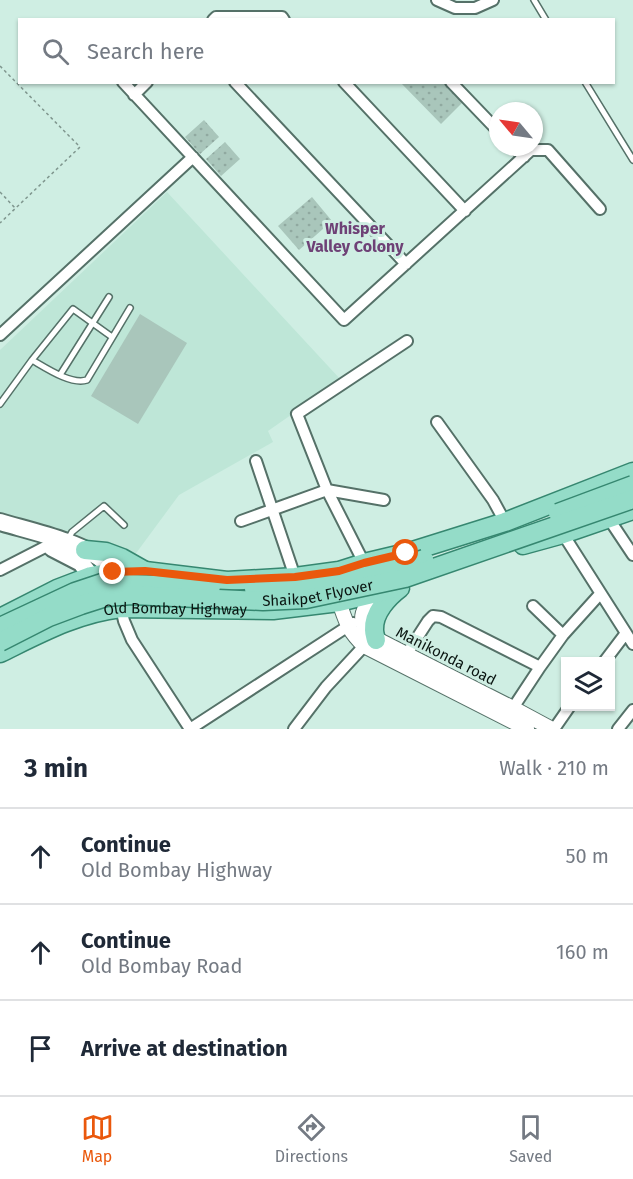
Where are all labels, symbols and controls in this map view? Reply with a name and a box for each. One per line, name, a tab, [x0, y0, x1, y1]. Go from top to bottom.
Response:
search box	[18, 18, 615, 84]
icon: search	[39, 35, 72, 68]
text: Search here	[87, 38, 205, 65]
north arrow	[489, 102, 543, 156]
district label: Whisper Valley Colony	[306, 219, 404, 256]
route start	[392, 539, 418, 565]
route end	[99, 558, 125, 584]
street label: Shaikpet Flyover	[262, 576, 375, 610]
street label: Old Bombay Highway	[102, 599, 248, 620]
street label: Manikonda road	[393, 623, 499, 689]
map controls	[561, 657, 615, 711]
button: layers	[561, 657, 615, 711]
text: 3 min	[24, 753, 88, 784]
text: Walk · 210 m	[499, 756, 609, 780]
text: Continue	[81, 831, 171, 858]
icon: ahead	[24, 840, 57, 873]
text: 50 m	[565, 844, 609, 868]
text: Old Bombay Highway	[81, 858, 272, 882]
text: Continue	[81, 927, 171, 954]
icon: ahead	[24, 936, 57, 969]
text: 160 m	[556, 940, 609, 964]
text: Old Bombay Road	[81, 954, 242, 978]
icon: arrive	[24, 1032, 57, 1065]
text: Arrive at destination	[81, 1035, 288, 1062]
tab: Map	[81, 1111, 114, 1166]
tab: Directions	[275, 1111, 348, 1166]
tab: Saved	[509, 1111, 552, 1166]

